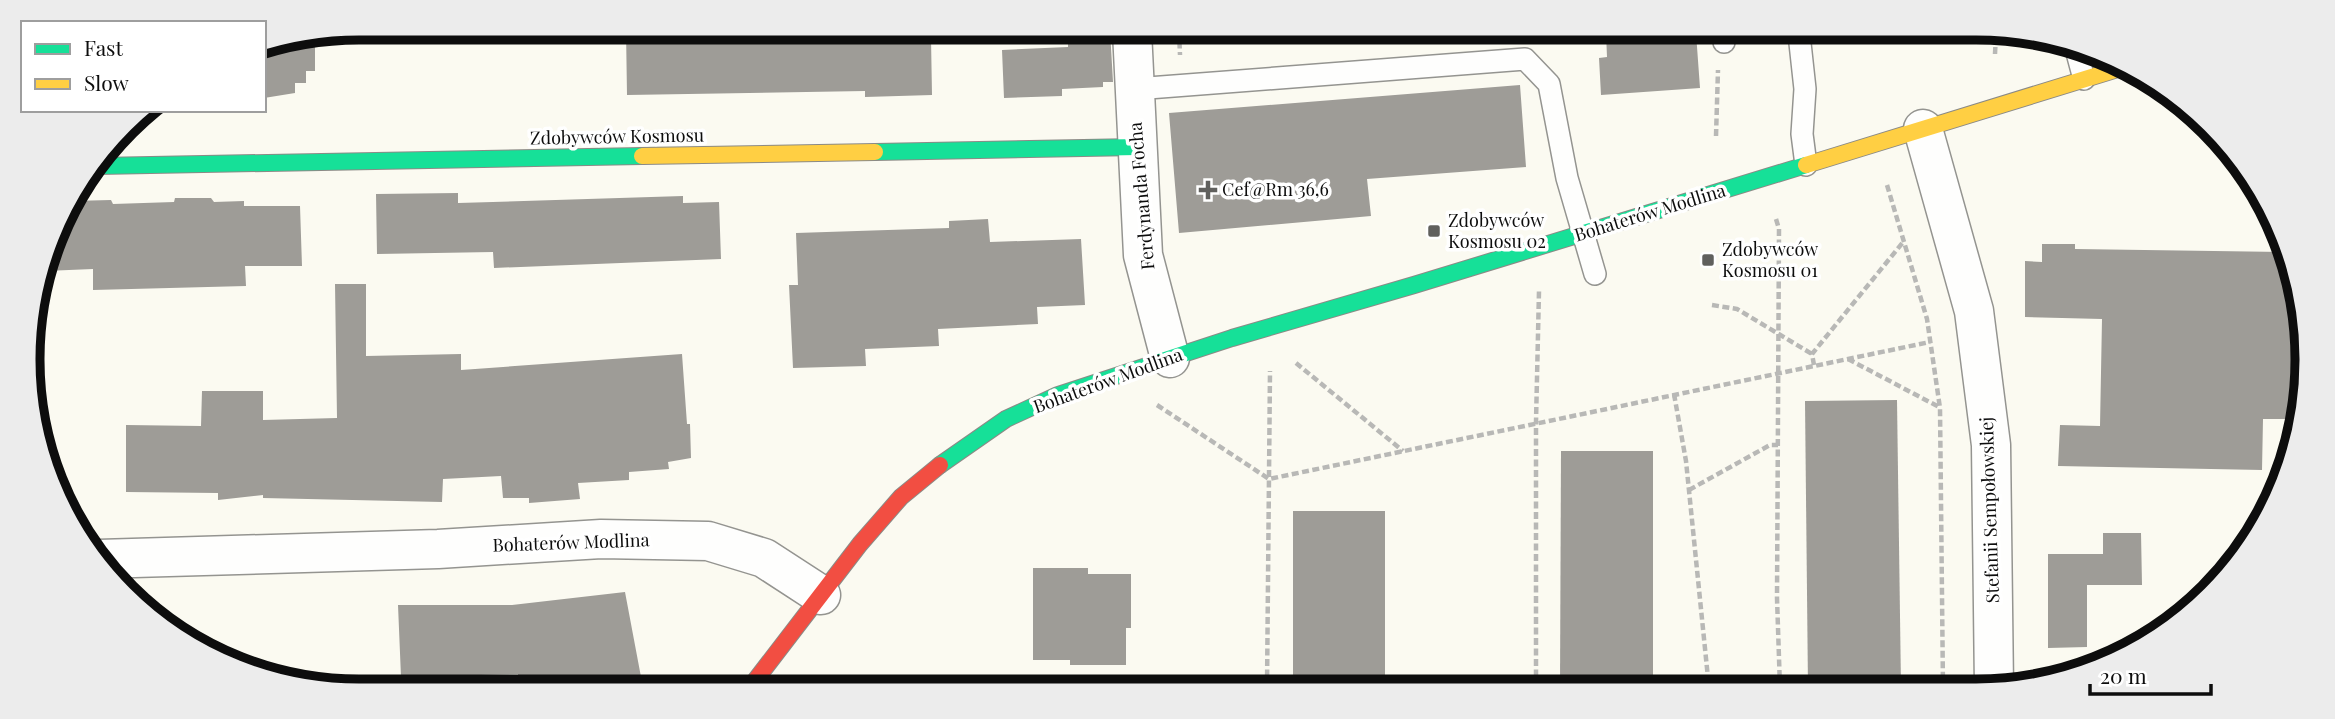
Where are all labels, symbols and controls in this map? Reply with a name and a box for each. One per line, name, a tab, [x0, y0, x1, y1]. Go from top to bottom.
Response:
legend	[21, 21, 266, 112]
text: Fast	[84, 33, 123, 61]
text: Slow	[84, 68, 129, 96]
street label: Ferdynanda Focha	[1123, 121, 1159, 271]
street label: Zdobywców Kosmosu	[530, 122, 705, 150]
place label: Cef@Rm 36,6	[1222, 177, 1329, 201]
street label: Bohaterów Modlina	[1571, 178, 1728, 246]
marker: Cef@Rm 36,6	[1200, 182, 1216, 198]
place label: Zdobywców Kosmosu 02	[1448, 208, 1546, 253]
marker: Zdobywców Kosmosu 02	[1426, 223, 1442, 239]
place label: Zdobywców Kosmosu 01	[1722, 237, 1818, 282]
marker: Zdobywców Kosmosu 01	[1700, 252, 1716, 268]
street label: Bohaterów Modlina	[1030, 342, 1186, 418]
street label: Stefanii Sempołowskiej	[1974, 416, 2004, 604]
street label: Bohaterów Modlina	[492, 527, 650, 557]
scale bar	[2090, 652, 2211, 696]
text: 20 m	[2100, 661, 2147, 689]

